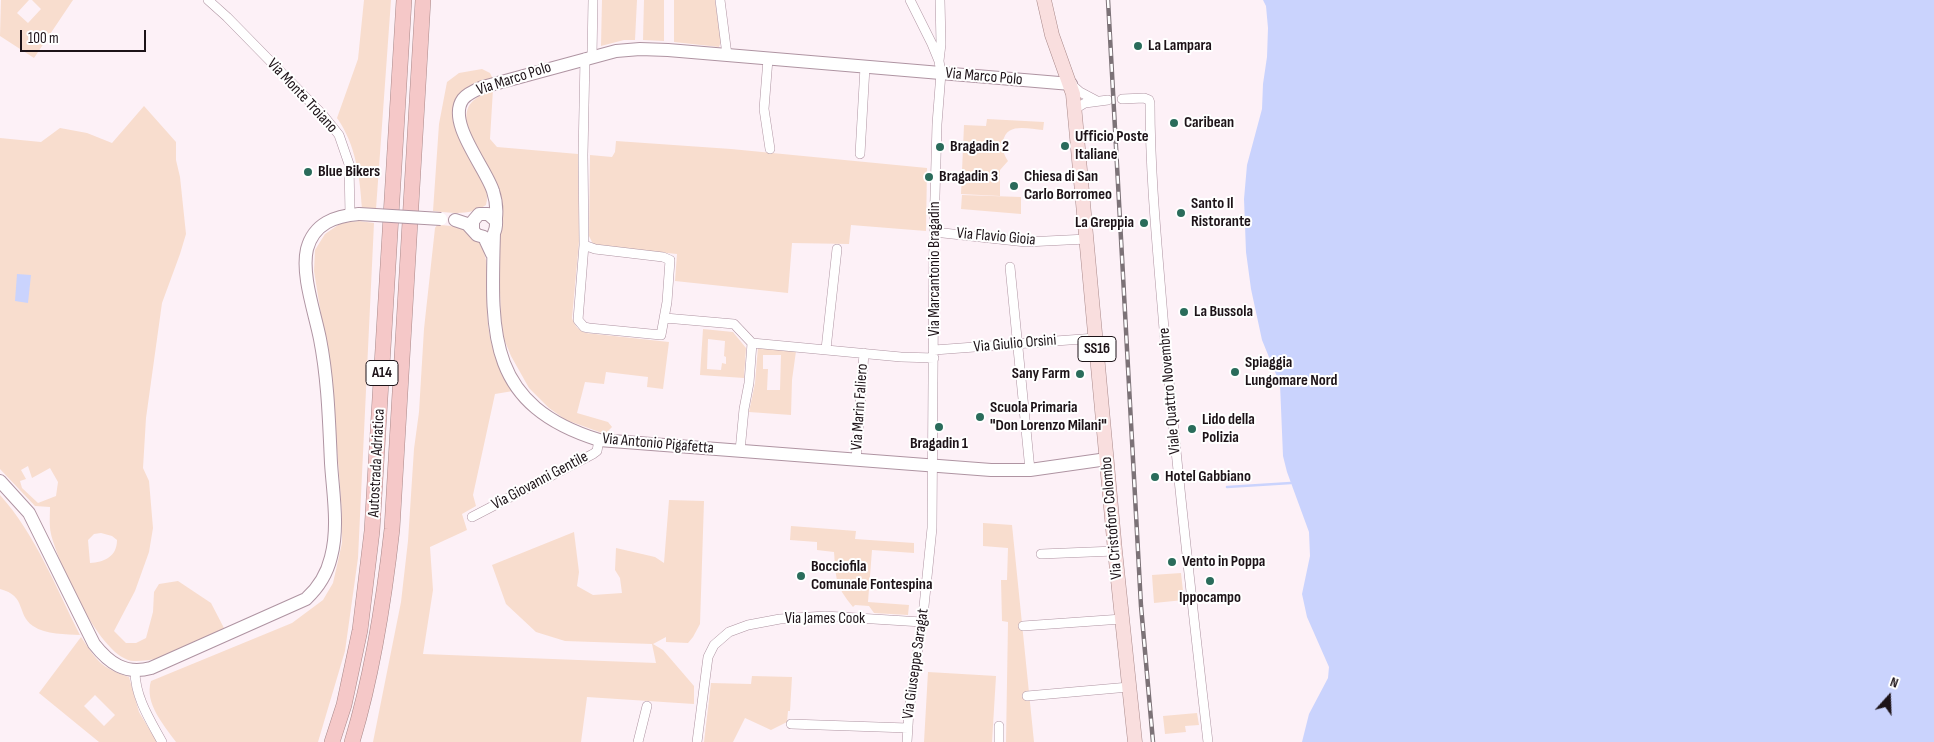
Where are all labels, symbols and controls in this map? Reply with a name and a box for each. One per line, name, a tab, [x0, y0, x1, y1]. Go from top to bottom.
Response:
scale bar	[22, 20, 149, 52]
text: 100 m	[28, 29, 59, 48]
place label: La Lampara	[1148, 36, 1212, 56]
marker: La Lampara	[1132, 40, 1144, 52]
street label: Via Monte Troiano	[263, 55, 341, 137]
street label: Via Marco Polo	[474, 58, 554, 100]
street label: Via Marco Polo	[945, 64, 1023, 90]
place label: Caribean	[1184, 113, 1234, 133]
marker: Caribean	[1168, 117, 1180, 129]
place label: Ufficio Poste Italiane	[1075, 127, 1149, 165]
place label: Bragadin 2	[950, 137, 1009, 157]
marker: Ufficio Poste Italiane	[1059, 140, 1071, 152]
marker: Bragadin 2	[934, 141, 946, 153]
place label: Blue Bikers	[318, 162, 380, 182]
marker: Blue Bikers	[302, 166, 314, 178]
place label: Bragadin 3	[939, 167, 998, 187]
place label: Chiesa di San Carlo Borromeo	[1024, 167, 1112, 205]
marker: Bragadin 3	[923, 171, 935, 183]
marker: Chiesa di San Carlo Borromeo	[1008, 180, 1020, 192]
place label: Santo Il Ristorante	[1191, 194, 1251, 232]
street label: Via Marcantonio Bragadin	[925, 201, 945, 337]
marker: Santo Il Ristorante	[1175, 207, 1187, 219]
place label: La Greppia	[1075, 213, 1134, 233]
marker: La Greppia	[1138, 217, 1150, 229]
street label: Via Flavio Gioia	[956, 224, 1036, 250]
place label: La Bussola	[1194, 302, 1253, 322]
marker: La Bussola	[1178, 306, 1190, 318]
street label: Viale Quattro Novembre	[1155, 327, 1185, 455]
street label: Via Giulio Orsini	[973, 331, 1057, 357]
road number: SS16	[1078, 336, 1116, 362]
place label: Spiaggia Lungomare Nord	[1245, 353, 1338, 391]
road number: A14	[366, 360, 398, 386]
street label: Via Marin Faliero	[847, 363, 873, 451]
place label: Sany Farm	[1012, 364, 1070, 384]
marker: Spiaggia Lungomare Nord	[1229, 366, 1241, 378]
marker: Sany Farm	[1074, 368, 1086, 380]
place label: Scuola Primaria "Don Lorenzo Milani"	[990, 398, 1107, 436]
street label: Autostrada Adriatica	[365, 408, 389, 518]
place label: Lido della Polizia	[1202, 410, 1255, 448]
marker: Scuola Primaria "Don Lorenzo Milani"	[974, 411, 986, 423]
marker: Bragadin 1	[933, 421, 945, 433]
marker: Lido della Polizia	[1186, 423, 1198, 435]
street label: Via Antonio Pigafetta	[601, 430, 715, 458]
place label: Bragadin 1	[910, 434, 968, 454]
street label: Via Giovanni Gentile	[489, 448, 591, 514]
street label: Via Cristoforo Colombo	[1097, 456, 1127, 580]
place label: Hotel Gabbiano	[1165, 467, 1251, 487]
marker: Hotel Gabbiano	[1149, 471, 1161, 483]
place label: Vento in Poppa	[1182, 552, 1265, 572]
marker: Vento in Poppa	[1166, 556, 1178, 568]
place label: Bocciofila Comunale Fontespina	[811, 557, 932, 595]
marker: Bocciofila Comunale Fontespina	[795, 570, 807, 582]
marker: Ippocampo	[1204, 575, 1216, 587]
place label: Ippocampo	[1179, 588, 1241, 608]
street label: Via Giuseppe Saragat	[899, 607, 933, 721]
street label: Via James Cook	[785, 609, 865, 629]
north arrow	[1864, 672, 1914, 722]
text: N	[1888, 673, 1901, 692]

